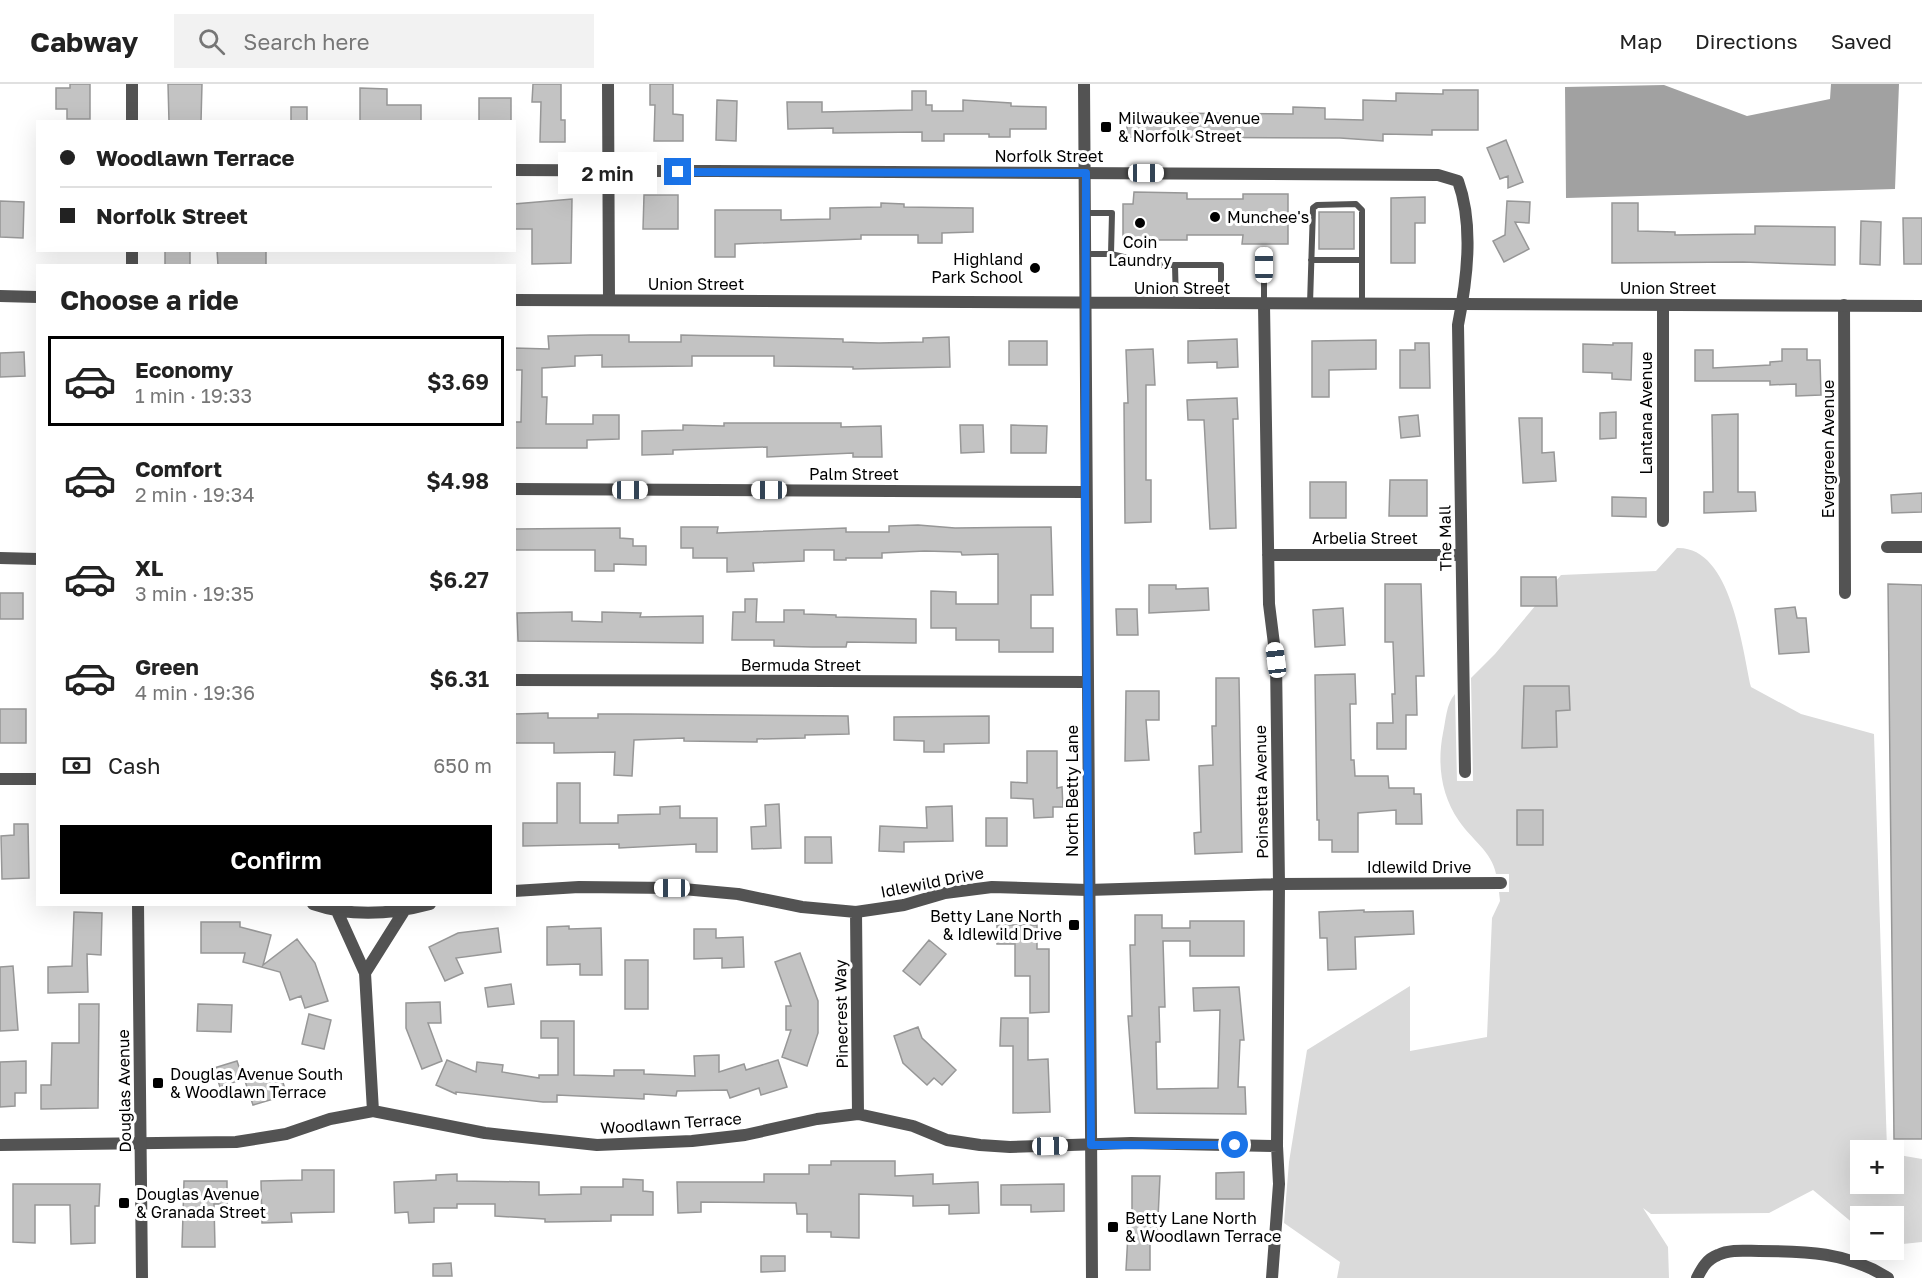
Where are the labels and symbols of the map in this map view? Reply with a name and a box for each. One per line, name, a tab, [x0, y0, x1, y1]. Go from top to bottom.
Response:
place label: Milwaukee Avenue & Norfolk Street	[1118, 108, 1260, 146]
marker: Milwaukee Avenue & Norfolk Street	[1099, 120, 1113, 134]
street label: Norfolk Street	[994, 146, 1104, 166]
callout: 2 min	[558, 151, 657, 193]
route end	[664, 158, 691, 185]
car	[1128, 164, 1164, 182]
place label: Munchee's	[1227, 207, 1309, 227]
marker: Munchee's	[1208, 210, 1222, 224]
marker: Coin Laundry	[1133, 216, 1147, 230]
place label: Coin Laundry	[1108, 232, 1172, 270]
car	[1255, 247, 1273, 283]
place label: Highland Park School	[931, 249, 1023, 287]
marker: Highland Park School	[1028, 261, 1042, 275]
street label: Union Street	[648, 274, 744, 294]
street label: Union Street	[1134, 278, 1230, 298]
street label: Union Street	[1620, 278, 1716, 298]
street label: Lantana Avenue	[1636, 352, 1656, 474]
street label: Evergreen Avenue	[1818, 380, 1838, 518]
street label: Palm Street	[809, 464, 899, 484]
car	[612, 481, 648, 499]
car	[751, 481, 787, 499]
street label: The Mall	[1434, 505, 1456, 571]
street label: Arbelia Street	[1312, 528, 1418, 548]
car	[1265, 641, 1287, 679]
street label: Bermuda Street	[741, 655, 861, 675]
street label: North Betty Lane	[1062, 725, 1082, 857]
street label: Poinsetta Avenue	[1250, 725, 1272, 859]
street label: Idlewild Drive	[1367, 857, 1471, 877]
street label: Idlewild Drive	[879, 862, 985, 902]
car	[654, 879, 690, 897]
place label: Betty Lane North & Idlewild Drive	[930, 906, 1062, 944]
marker: Betty Lane North & Idlewild Drive	[1067, 918, 1081, 932]
street label: Pinecrest Way	[830, 959, 852, 1069]
street label: Douglas Avenue	[113, 1029, 135, 1153]
place label: Douglas Avenue South & Woodlawn Terrace	[170, 1064, 343, 1102]
marker: Douglas Avenue South & Woodlawn Terrace	[151, 1076, 165, 1090]
street label: Woodlawn Terrace	[600, 1108, 742, 1138]
route start	[1221, 1131, 1248, 1158]
car	[1032, 1137, 1068, 1155]
place label: Douglas Avenue & Granada Street	[136, 1184, 266, 1222]
marker: Douglas Avenue & Granada Street	[117, 1196, 131, 1210]
place label: Betty Lane North & Woodlawn Terrace	[1125, 1208, 1281, 1246]
marker: Betty Lane North & Woodlawn Terrace	[1106, 1220, 1120, 1234]

